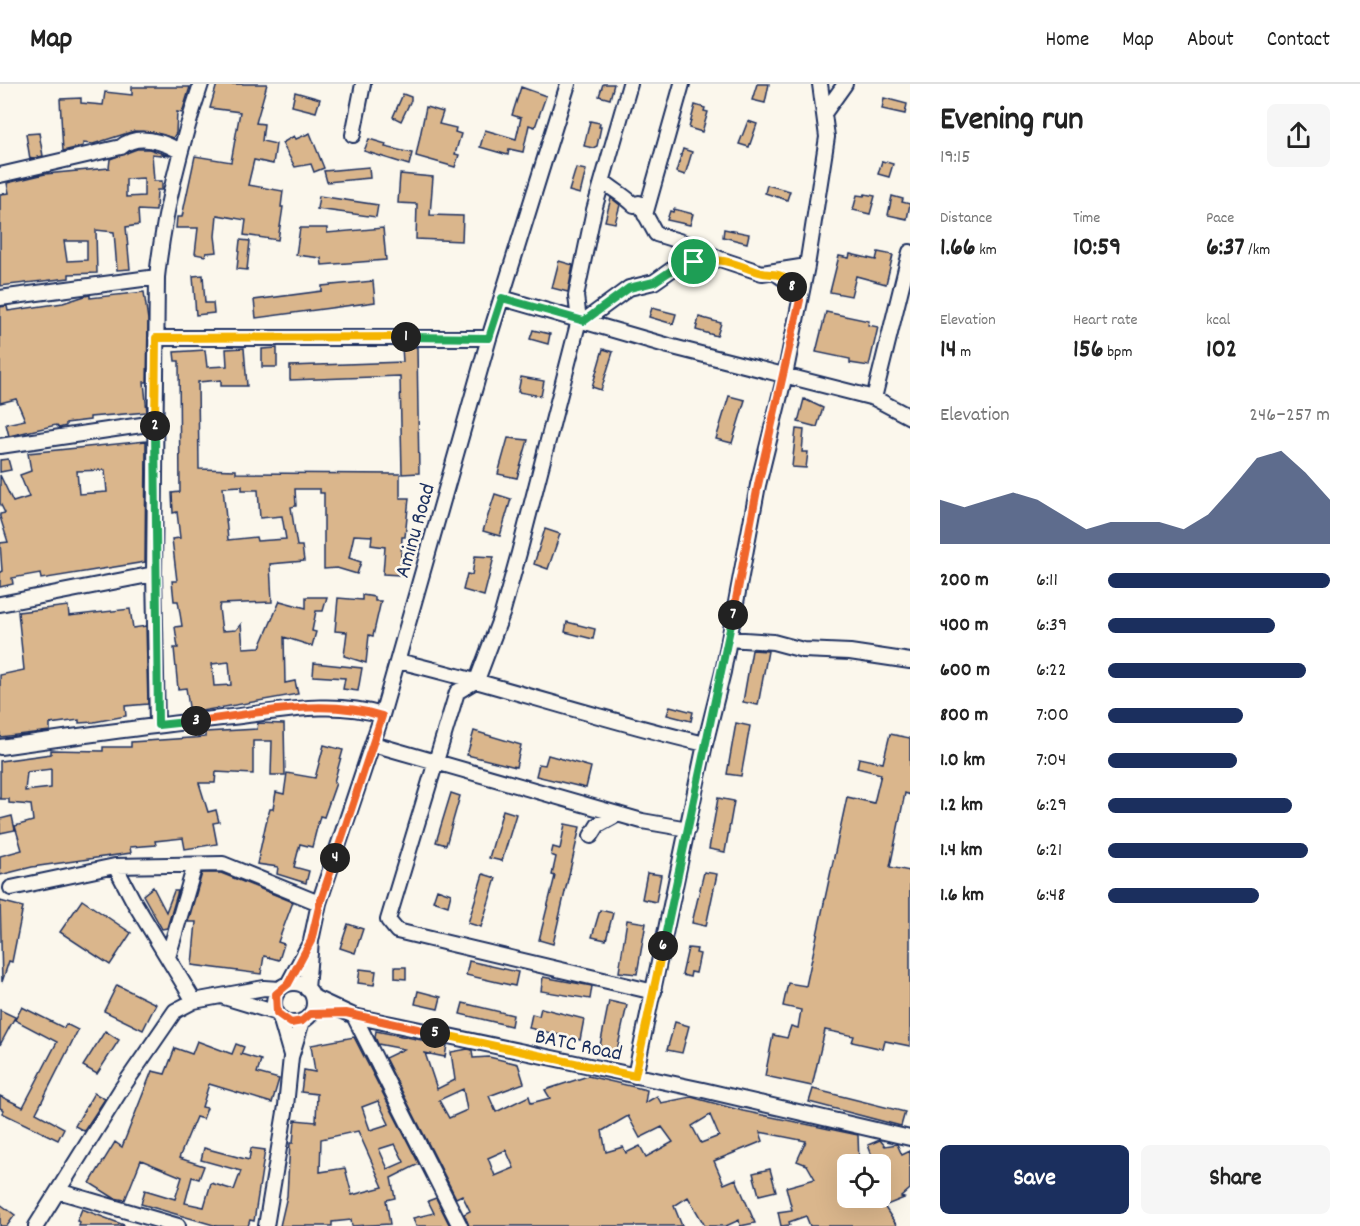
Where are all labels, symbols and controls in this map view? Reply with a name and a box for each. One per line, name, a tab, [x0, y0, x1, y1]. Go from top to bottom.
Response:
text: Map	[30, 21, 72, 61]
text: Home	[1045, 26, 1089, 56]
text: Map	[1122, 26, 1154, 56]
text: About	[1187, 26, 1234, 56]
text: Contact	[1267, 26, 1330, 56]
text: Evening run	[940, 98, 1084, 145]
button: share	[1267, 104, 1330, 167]
text: 19:15	[940, 144, 971, 172]
text: Distance	[940, 207, 992, 230]
text: Time	[1073, 207, 1100, 230]
text: Pace	[1206, 207, 1234, 230]
text: 1.66	[940, 230, 976, 267]
text: 10:59	[1073, 230, 1121, 267]
text: 6:37	[1206, 230, 1245, 267]
pin	[668, 236, 719, 287]
text: km	[976, 239, 997, 262]
text: /km	[1245, 239, 1270, 262]
icon: arrive	[677, 245, 710, 278]
pin: 8	[777, 272, 807, 302]
text: 8	[789, 275, 795, 298]
text: Elevation	[940, 309, 996, 332]
text: Heart rate	[1073, 309, 1138, 332]
text: kcal	[1206, 309, 1230, 332]
pin: 1	[391, 322, 421, 352]
text: 1	[404, 325, 408, 348]
text: 14	[940, 332, 956, 369]
text: 156	[1073, 332, 1103, 369]
text: 102	[1206, 332, 1237, 369]
text: m	[956, 341, 971, 364]
text: bpm	[1103, 341, 1132, 364]
text: Elevation	[940, 402, 1010, 430]
text: 246–257 m	[1249, 402, 1330, 430]
pin: 2	[140, 411, 170, 441]
text: 2	[152, 414, 159, 437]
street label: Aminu Road	[388, 480, 445, 582]
text: 200 m	[940, 567, 989, 595]
text: 6:11	[1036, 567, 1058, 595]
pin: 7	[718, 600, 748, 630]
text: 7	[730, 603, 736, 626]
text: 400 m	[940, 612, 988, 640]
text: 6:39	[1036, 612, 1067, 640]
text: 600 m	[940, 657, 990, 685]
text: 6:22	[1036, 657, 1067, 685]
text: 800 m	[940, 702, 988, 730]
text: 7:00	[1036, 702, 1069, 730]
pin: 3	[181, 706, 211, 736]
text: 3	[192, 709, 200, 732]
text: 1.0 km	[940, 747, 985, 775]
text: 7:04	[1036, 747, 1066, 775]
text: 1.2 km	[940, 792, 983, 820]
text: 6:29	[1036, 792, 1067, 820]
text: 1.4 km	[940, 837, 983, 865]
text: 6:21	[1036, 837, 1062, 865]
pin: 4	[320, 843, 350, 873]
text: 4	[332, 846, 338, 869]
text: 1.6 km	[940, 882, 984, 910]
text: 6:48	[1036, 882, 1065, 910]
pin: 6	[648, 931, 678, 961]
text: 6	[659, 934, 667, 957]
pin: 5	[420, 1018, 450, 1048]
text: 5	[431, 1021, 439, 1044]
street label: BATC Road	[532, 1022, 625, 1071]
button: Save	[940, 1145, 1129, 1214]
button: Share	[1141, 1145, 1330, 1214]
map controls	[837, 1154, 891, 1208]
button: locate	[837, 1154, 891, 1208]

